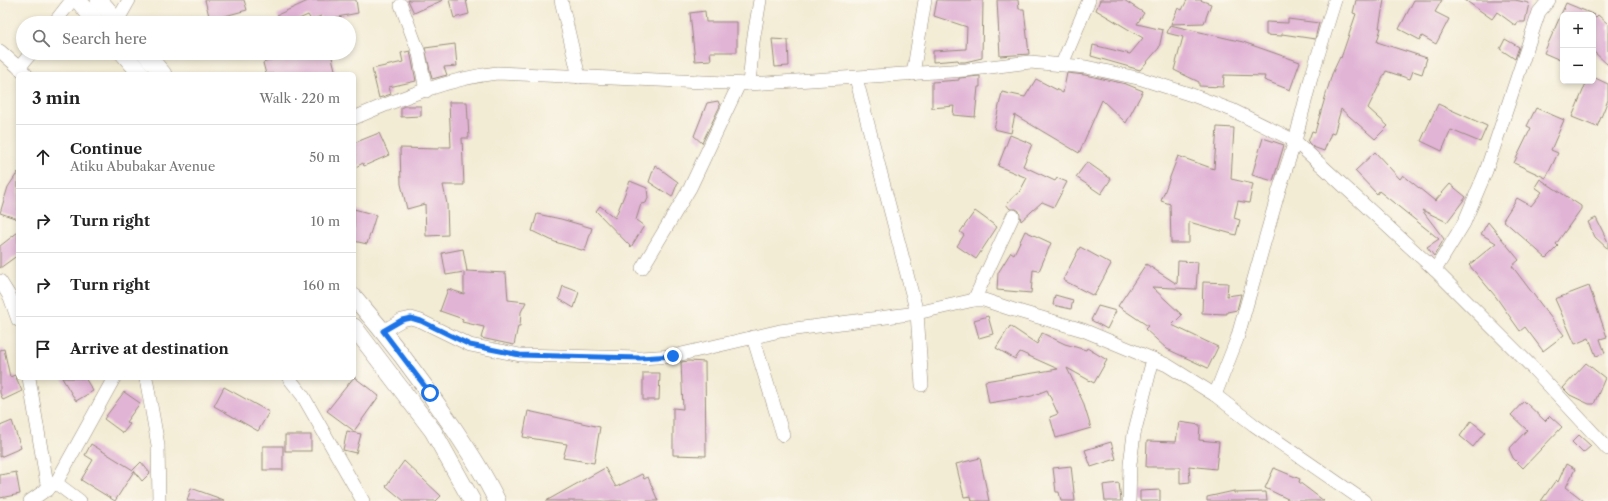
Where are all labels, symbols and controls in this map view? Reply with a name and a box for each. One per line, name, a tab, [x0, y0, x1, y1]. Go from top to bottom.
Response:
map controls	[1560, 12, 1596, 84]
button: +	[1560, 12, 1596, 48]
search box	[16, 16, 356, 60]
icon: search	[30, 27, 52, 49]
text: Search here	[62, 29, 147, 48]
button: −	[1560, 48, 1596, 84]
text: 3 min	[32, 88, 81, 108]
text: Walk · 220 m	[260, 90, 340, 106]
text: Continue	[70, 139, 142, 158]
icon: ahead	[32, 146, 54, 168]
text: 50 m	[309, 149, 340, 165]
text: Atiku Abubakar Avenue	[70, 158, 215, 174]
icon: right	[32, 210, 54, 232]
text: Turn right	[70, 211, 150, 230]
text: 10 m	[311, 213, 340, 229]
icon: right	[32, 274, 54, 296]
text: Turn right	[70, 275, 150, 294]
text: 160 m	[303, 277, 340, 293]
icon: arrive	[32, 338, 54, 360]
text: Arrive at destination	[70, 339, 229, 358]
route end	[664, 347, 682, 365]
route start	[421, 384, 439, 402]

